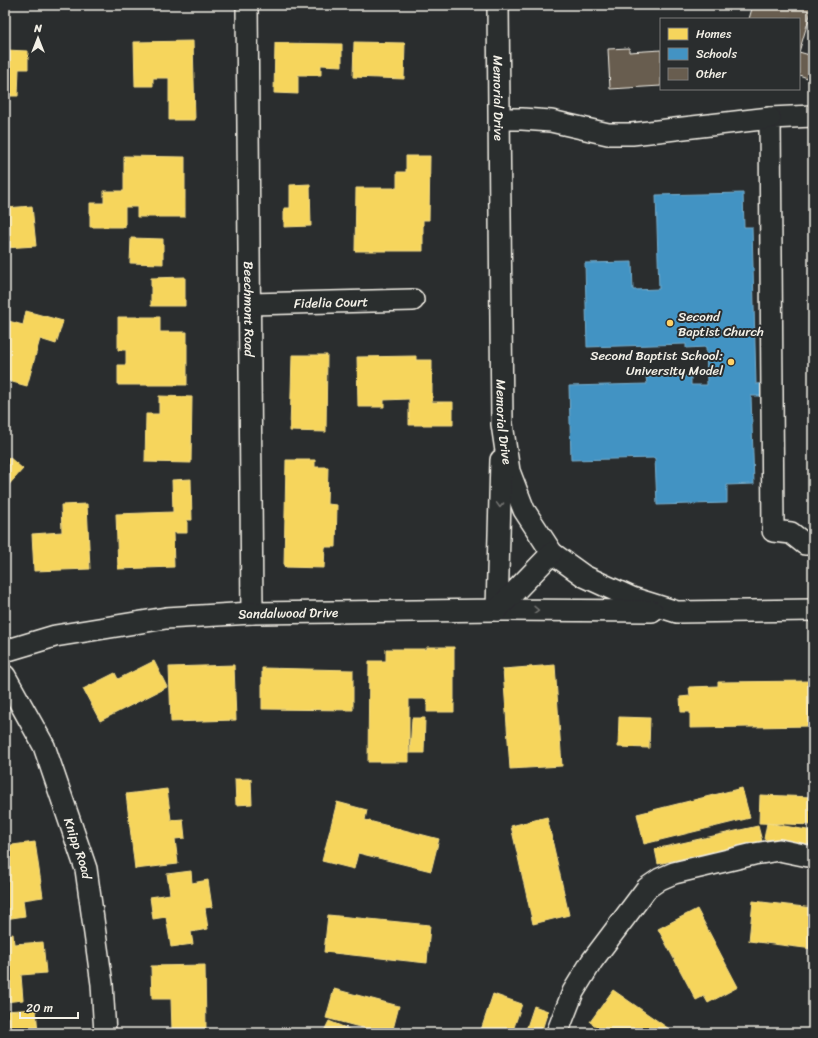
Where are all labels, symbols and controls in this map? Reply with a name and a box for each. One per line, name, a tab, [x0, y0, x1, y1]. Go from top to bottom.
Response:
north arrow	[18, 18, 58, 58]
legend	[660, 18, 800, 90]
text: N	[33, 19, 42, 38]
text: Homes	[696, 23, 732, 45]
text: Schools	[696, 43, 737, 65]
street label: Memorial Drive	[486, 55, 510, 141]
text: Other	[696, 63, 727, 85]
street label: Beechmont Road	[237, 261, 261, 358]
street label: Fidelia Court	[294, 290, 369, 315]
place label: Second Baptist Church	[678, 305, 764, 343]
marker: Second Baptist Church	[665, 318, 675, 328]
place label: Second Baptist School: University Model	[590, 344, 723, 382]
marker: Second Baptist School: University Model	[726, 357, 736, 367]
street label: Memorial Drive	[490, 379, 519, 466]
one-way arrow	[496, 502, 504, 508]
street label: Sandalwood Drive	[238, 601, 338, 626]
one-way arrow	[533, 606, 539, 614]
street label: Knipp Road	[57, 814, 98, 881]
scale bar	[20, 994, 78, 1020]
text: 20 m	[26, 997, 53, 1019]

